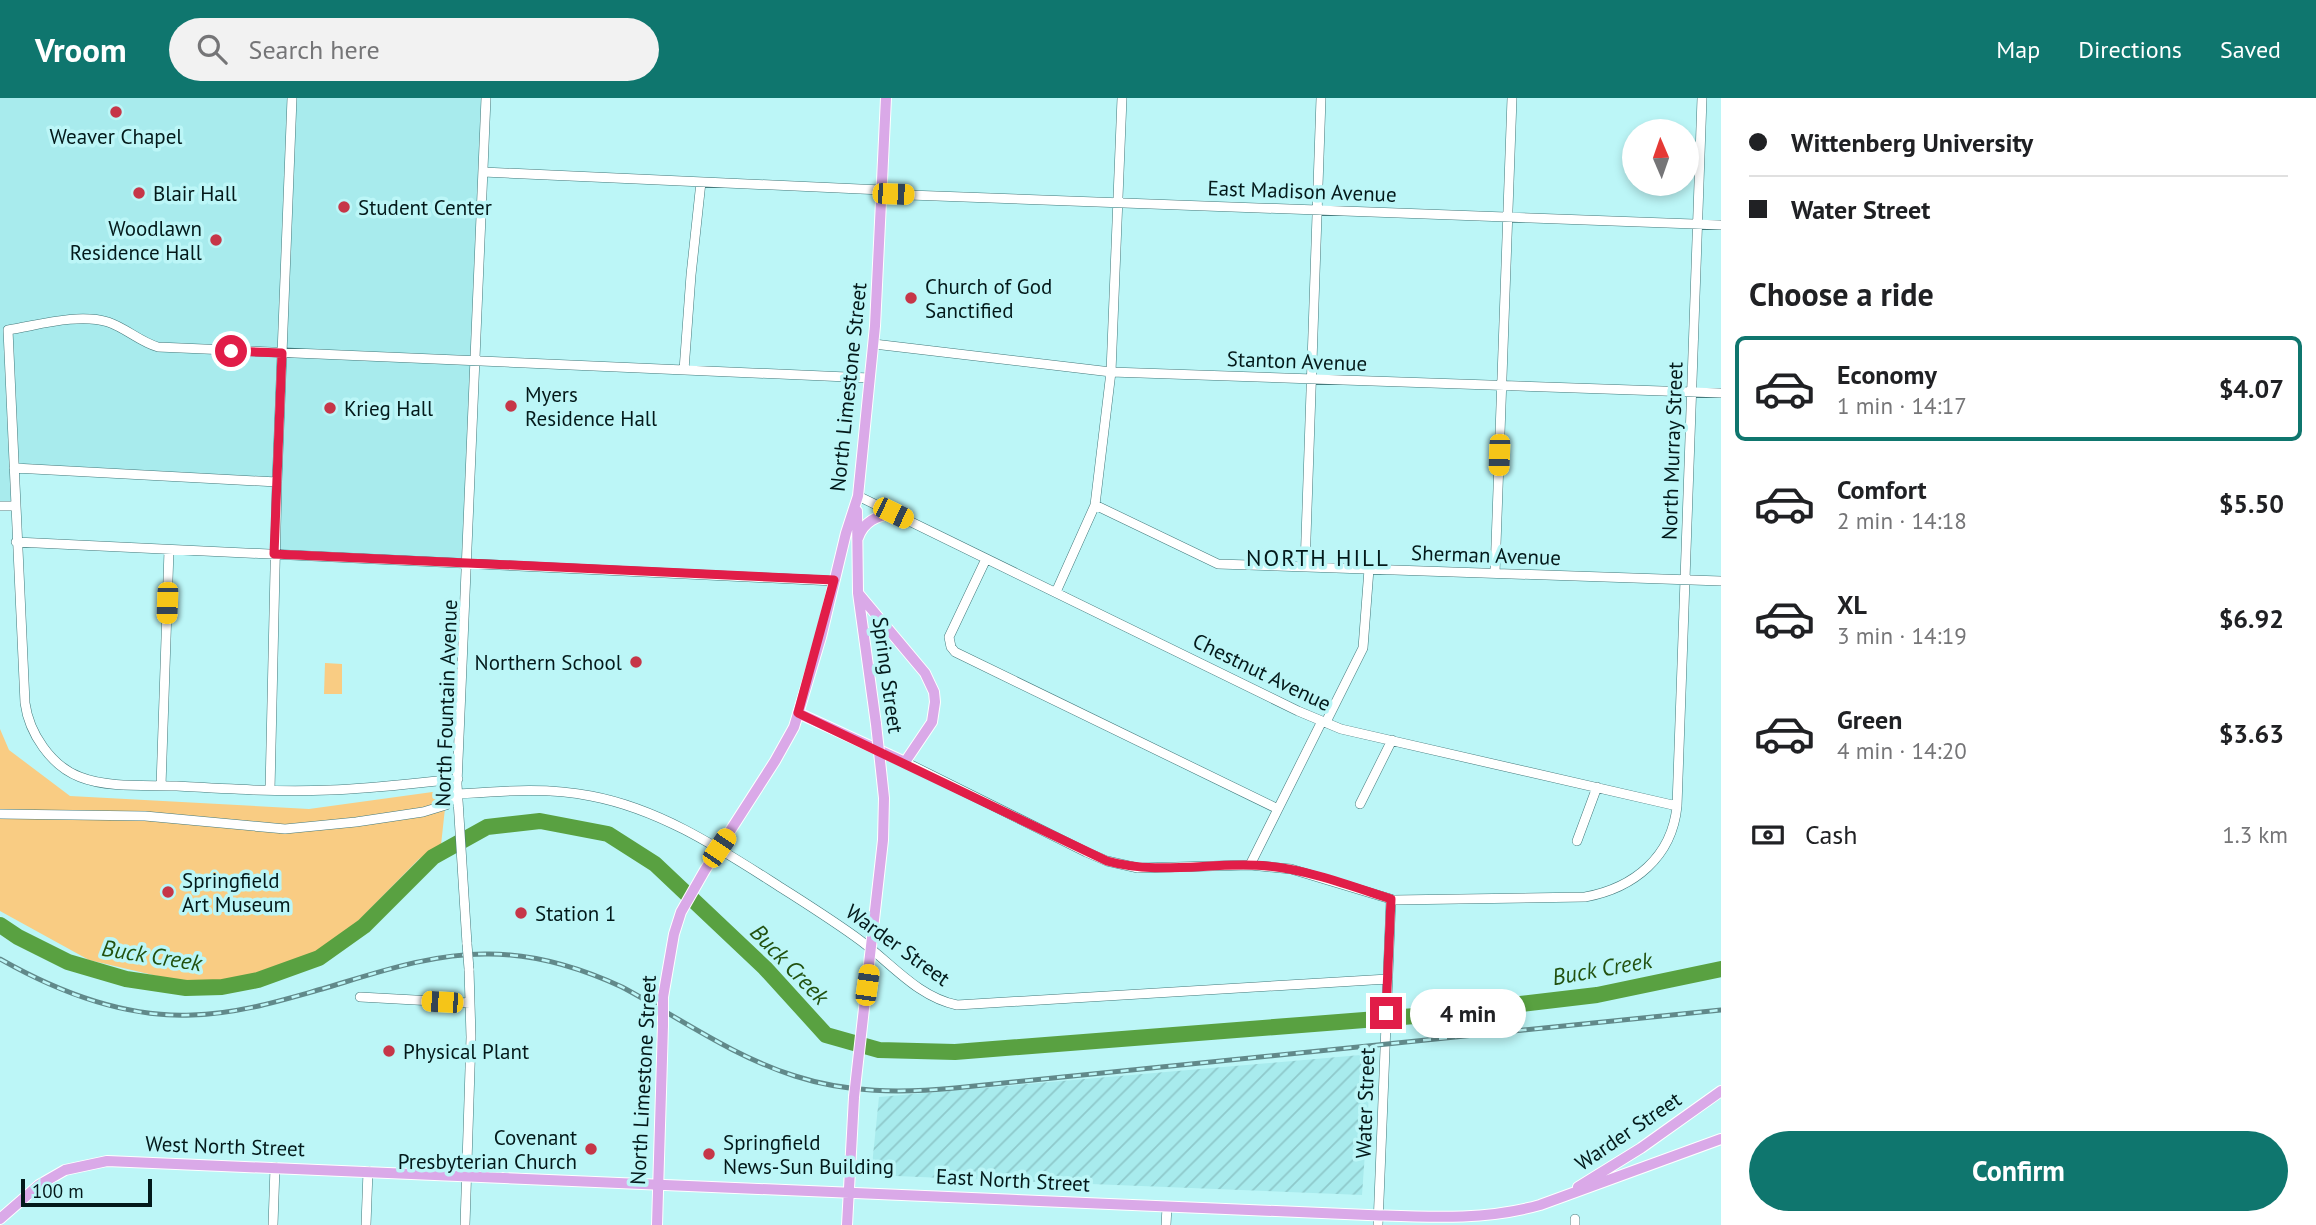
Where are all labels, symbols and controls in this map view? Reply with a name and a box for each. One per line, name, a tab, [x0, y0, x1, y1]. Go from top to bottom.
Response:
search box	[169, 18, 659, 81]
text: Vroom	[35, 28, 127, 71]
icon: search	[193, 30, 231, 68]
text: Search here	[249, 33, 380, 66]
text: Map	[1996, 34, 2040, 65]
text: Directions	[2078, 34, 2182, 65]
text: Saved	[2220, 34, 2281, 65]
marker: Weaver Chapel	[108, 104, 124, 120]
north arrow	[1622, 119, 1699, 196]
map controls	[1622, 119, 1699, 196]
place label: Weaver Chapel	[50, 123, 182, 150]
text: Wittenberg University	[1791, 126, 2033, 159]
street label: East Madison Avenue	[1207, 174, 1397, 208]
place label: Blair Hall	[153, 180, 237, 207]
car	[872, 183, 915, 205]
marker: Blair Hall	[131, 185, 147, 201]
text: Water Street	[1791, 193, 1930, 226]
place label: Student Center	[358, 194, 492, 221]
marker: Student Center	[336, 199, 352, 215]
place label: Woodlawn Residence Hall	[70, 215, 202, 266]
marker: Woodlawn Residence Hall	[208, 232, 224, 248]
place label: Church of God Sanctified	[925, 273, 1052, 324]
text: Choose a ride	[1749, 273, 1934, 315]
street label: North Limestone Street	[824, 281, 872, 493]
marker: Church of God Sanctified	[903, 290, 919, 306]
route start	[215, 335, 247, 367]
street label: Stanton Avenue	[1226, 345, 1368, 377]
icon: car	[1753, 357, 1816, 420]
text: Economy	[1837, 358, 1937, 391]
street label: North Murray Street	[1655, 361, 1689, 541]
text: $4.07	[2219, 372, 2284, 405]
place label: Myers Residence Hall	[525, 381, 657, 432]
text: 1 min · 14:17	[1837, 391, 1967, 420]
place label: Krieg Hall	[344, 395, 433, 422]
marker: Myers Residence Hall	[503, 398, 519, 414]
marker: Krieg Hall	[322, 400, 338, 416]
car	[1488, 434, 1511, 476]
icon: car	[1753, 472, 1816, 535]
text: Comfort	[1837, 473, 1927, 506]
text: $5.50	[2219, 487, 2284, 520]
car	[870, 494, 917, 532]
text: 2 min · 14:18	[1837, 506, 1967, 535]
street label: Sherman Avenue	[1411, 539, 1561, 571]
district label: NORTH HILL	[1246, 543, 1390, 572]
car	[156, 582, 179, 624]
icon: car	[1753, 587, 1816, 650]
text: XL	[1837, 588, 1867, 621]
street label: North Fountain Avenue	[429, 599, 463, 807]
text: $6.92	[2219, 602, 2284, 635]
street label: Spring Street	[866, 615, 910, 735]
text: 3 min · 14:19	[1837, 621, 1967, 650]
street label: Chestnut Avenue	[1188, 627, 1336, 717]
place label: Northern School	[475, 649, 622, 676]
marker: Northern School	[628, 654, 644, 670]
icon: car	[1753, 702, 1816, 765]
text: Green	[1837, 703, 1902, 736]
text: $3.63	[2219, 717, 2284, 750]
text: 4 min · 14:20	[1837, 736, 1967, 765]
icon: cash	[1749, 816, 1787, 854]
text: Cash	[1805, 818, 1857, 851]
text: 1.3 km	[2222, 820, 2288, 849]
car	[699, 825, 740, 871]
place label: Springfield Art Museum	[182, 867, 291, 918]
marker: Springfield Art Museum	[160, 884, 176, 900]
street label: Warder Street	[841, 898, 955, 992]
place label: Station 1	[535, 900, 616, 927]
marker: Station 1	[513, 905, 529, 921]
water label: Buck Creek	[744, 918, 837, 1012]
water label: Buck Creek	[100, 933, 206, 977]
water label: Buck Creek	[1550, 945, 1656, 991]
car	[854, 963, 881, 1007]
street label: North Limestone Street	[624, 974, 662, 1186]
callout: 4 min	[1410, 988, 1526, 1038]
car	[421, 990, 464, 1014]
route end	[1370, 997, 1402, 1029]
text: 4 min	[1440, 999, 1496, 1028]
place label: Physical Plant	[403, 1038, 529, 1065]
marker: Physical Plant	[381, 1043, 397, 1059]
street label: Water Street	[1350, 1047, 1380, 1159]
street label: Warder Street	[1570, 1086, 1686, 1176]
place label: Covenant Presbyterian Church	[398, 1124, 577, 1175]
place label: Springfield News-Sun Building	[723, 1129, 894, 1180]
street label: West North Street	[145, 1130, 305, 1162]
button: Confirm	[1749, 1131, 2288, 1211]
marker: Covenant Presbyterian Church	[583, 1141, 599, 1157]
marker: Springfield News-Sun Building	[701, 1146, 717, 1162]
street label: East North Street	[935, 1162, 1091, 1198]
scale bar	[21, 1176, 152, 1208]
text: 100 m	[32, 1179, 84, 1203]

